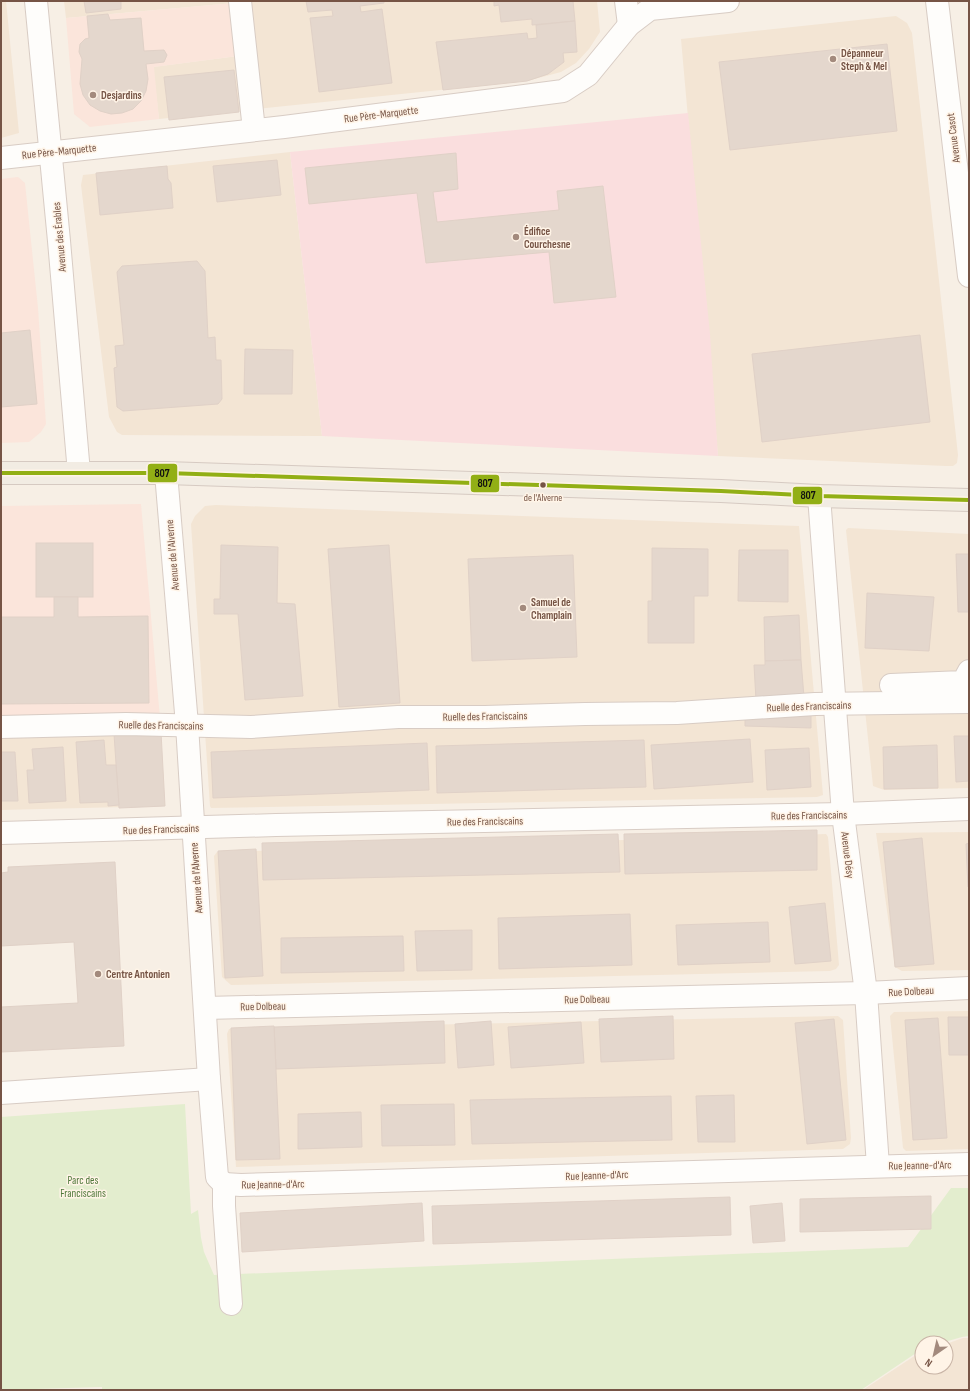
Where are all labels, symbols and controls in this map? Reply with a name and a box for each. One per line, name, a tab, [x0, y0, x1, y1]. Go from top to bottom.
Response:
place label: Dépanneur Steph & Mel	[841, 47, 887, 73]
marker: Dépanneur Steph & Mel	[828, 54, 838, 64]
place label: Desjardins	[101, 89, 142, 102]
marker: Desjardins	[88, 90, 98, 100]
street label: Rue Père-Marquette	[343, 103, 419, 126]
street label: Avenue Casot	[944, 112, 963, 164]
street label: Rue Père-Marquette	[21, 141, 97, 162]
street label: Avenue des Érables	[50, 201, 69, 273]
place label: Édifice Courchesne	[524, 225, 571, 251]
marker: Édifice Courchesne	[511, 232, 521, 242]
line badge: 807	[147, 463, 178, 483]
text: 807	[154, 467, 170, 480]
line badge: 807	[470, 474, 500, 493]
text: 807	[477, 477, 493, 490]
marker: de l'Alverne	[538, 480, 548, 490]
line badge: 807	[792, 486, 823, 505]
text: 807	[800, 489, 816, 502]
place label: de l'Alverne	[524, 492, 562, 504]
street label: Avenue de l'Alverne	[163, 519, 182, 592]
place label: Samuel de Champlain	[531, 596, 572, 622]
marker: Samuel de Champlain	[518, 603, 528, 613]
street label: Ruelle des Franciscains	[766, 699, 852, 714]
street label: Ruelle des Franciscains	[443, 709, 528, 724]
street label: Ruelle des Franciscains	[119, 718, 204, 733]
street label: Rue des Franciscains	[771, 808, 847, 823]
street label: Rue des Franciscains	[447, 814, 523, 829]
street label: Rue des Franciscains	[123, 822, 199, 837]
street label: Avenue Désy	[838, 830, 857, 880]
street label: Avenue de l'Alverne	[188, 842, 206, 915]
place label: Centre Antonien	[106, 968, 170, 981]
marker: Centre Antonien	[93, 969, 103, 979]
street label: Rue Dolbeau	[888, 984, 935, 999]
street label: Rue Dolbeau	[564, 993, 610, 1006]
street label: Rue Dolbeau	[240, 1000, 286, 1013]
street label: Rue Jeanne-d'Arc	[888, 1158, 952, 1173]
street label: Rue Jeanne-d'Arc	[565, 1168, 629, 1183]
park label: Parc des Franciscains	[60, 1174, 106, 1200]
street label: Rue Jeanne-d'Arc	[241, 1177, 305, 1192]
north arrow	[914, 1335, 954, 1375]
text: N	[923, 1356, 935, 1370]

